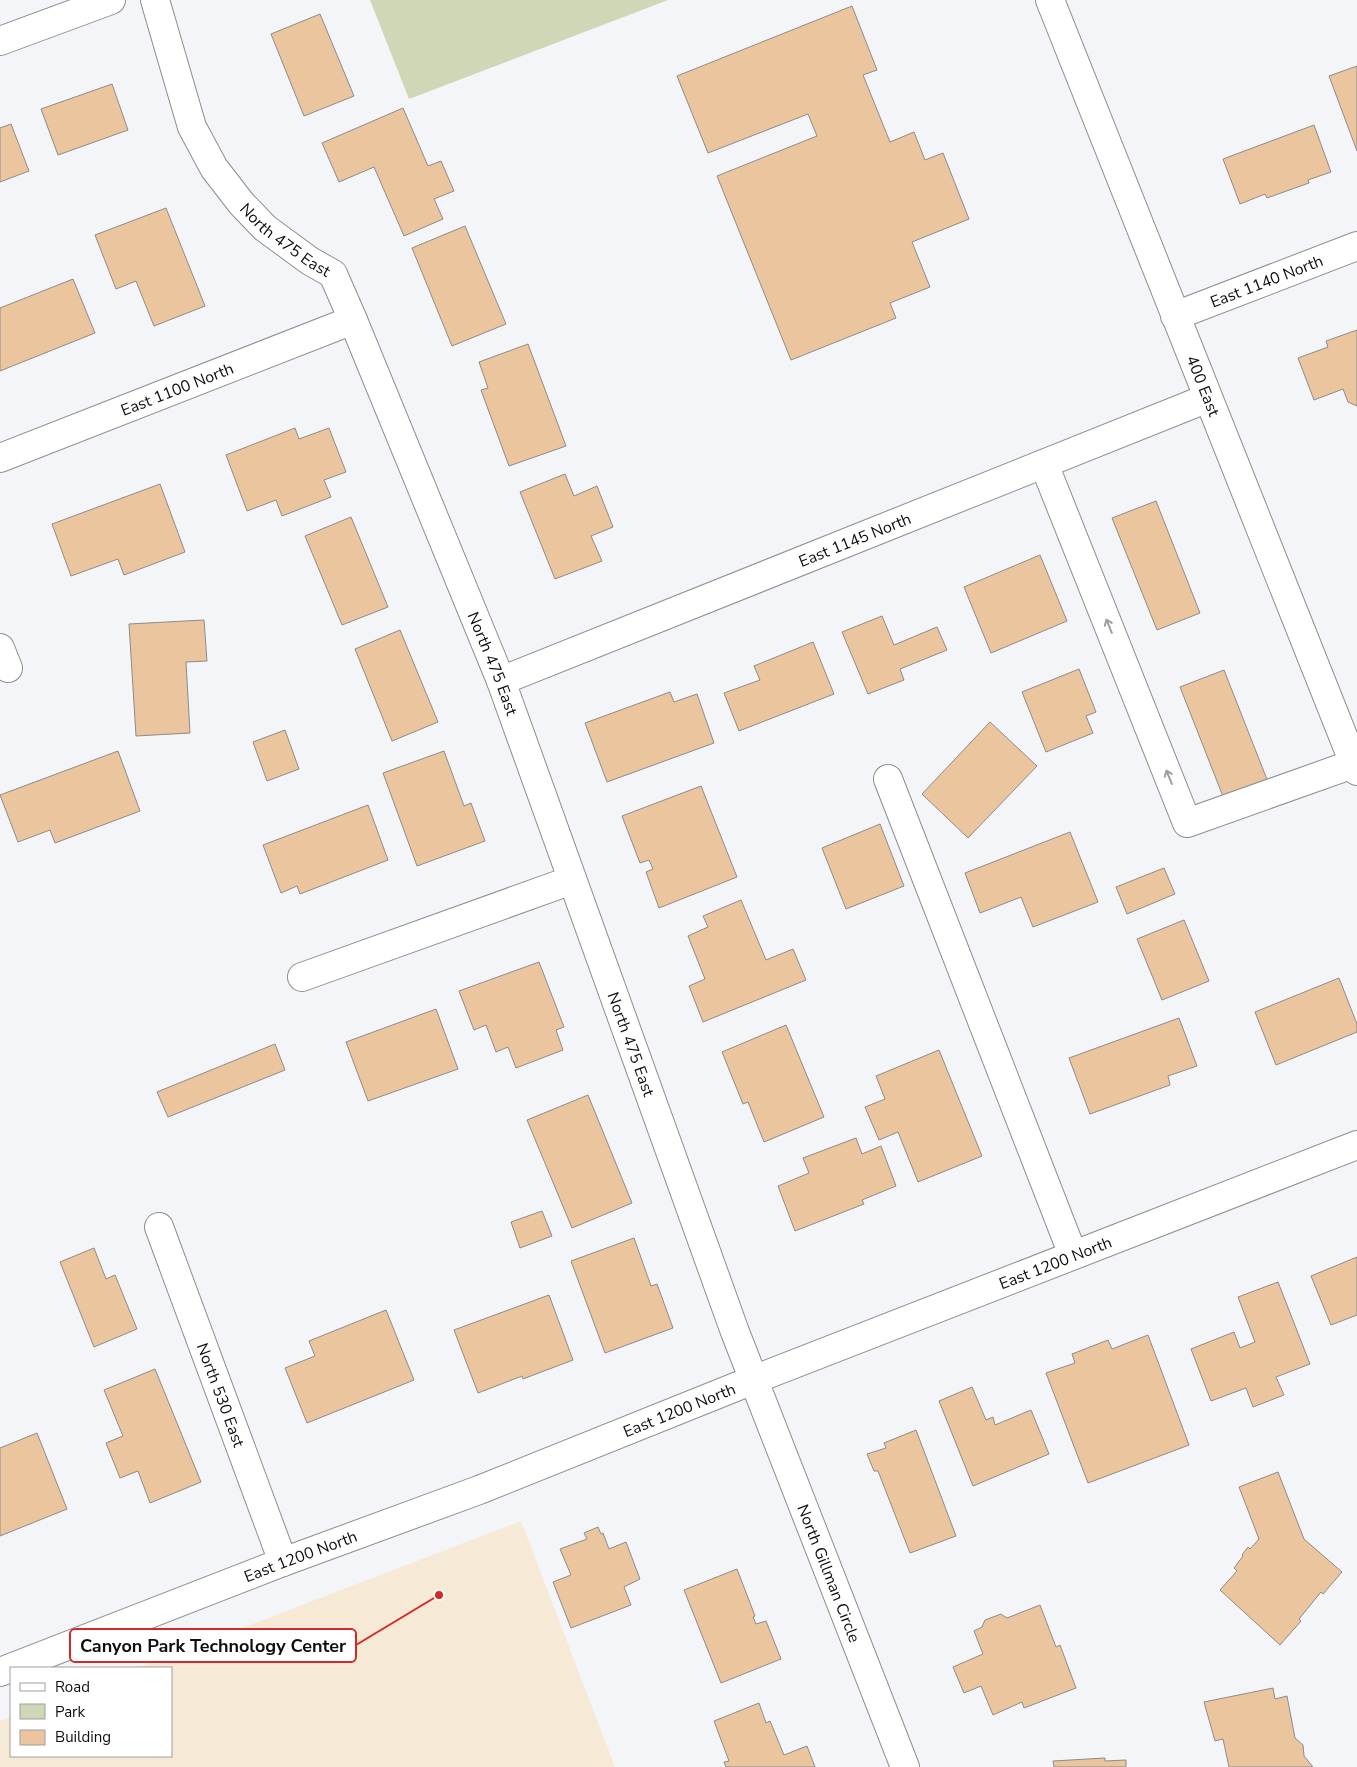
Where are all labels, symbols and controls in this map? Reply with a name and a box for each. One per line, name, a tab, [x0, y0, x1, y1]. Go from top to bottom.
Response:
street label: North 475 East	[235, 198, 335, 283]
street label: East 1140 North	[1207, 250, 1326, 313]
street label: 400 East	[1181, 352, 1225, 420]
street label: East 1100 North	[118, 358, 237, 422]
street label: East 1145 North	[796, 508, 915, 573]
street label: North 475 East	[462, 609, 523, 719]
one-way arrow	[1104, 619, 1113, 635]
one-way arrow	[1164, 770, 1173, 785]
street label: North 475 East	[602, 989, 660, 1100]
street label: East 1200 North	[996, 1231, 1115, 1295]
street label: North 530 East	[191, 1340, 250, 1451]
street label: East 1200 North	[620, 1378, 739, 1443]
street label: North Gillman Circle	[791, 1501, 865, 1646]
street label: East 1200 North	[241, 1526, 360, 1588]
callout: Canyon Park Technology Center	[70, 1629, 356, 1662]
text: Canyon Park Technology Center	[80, 1634, 346, 1658]
legend	[10, 1667, 172, 1757]
text: Road	[55, 1677, 90, 1697]
text: Park	[55, 1702, 85, 1722]
text: Building	[55, 1727, 111, 1747]

